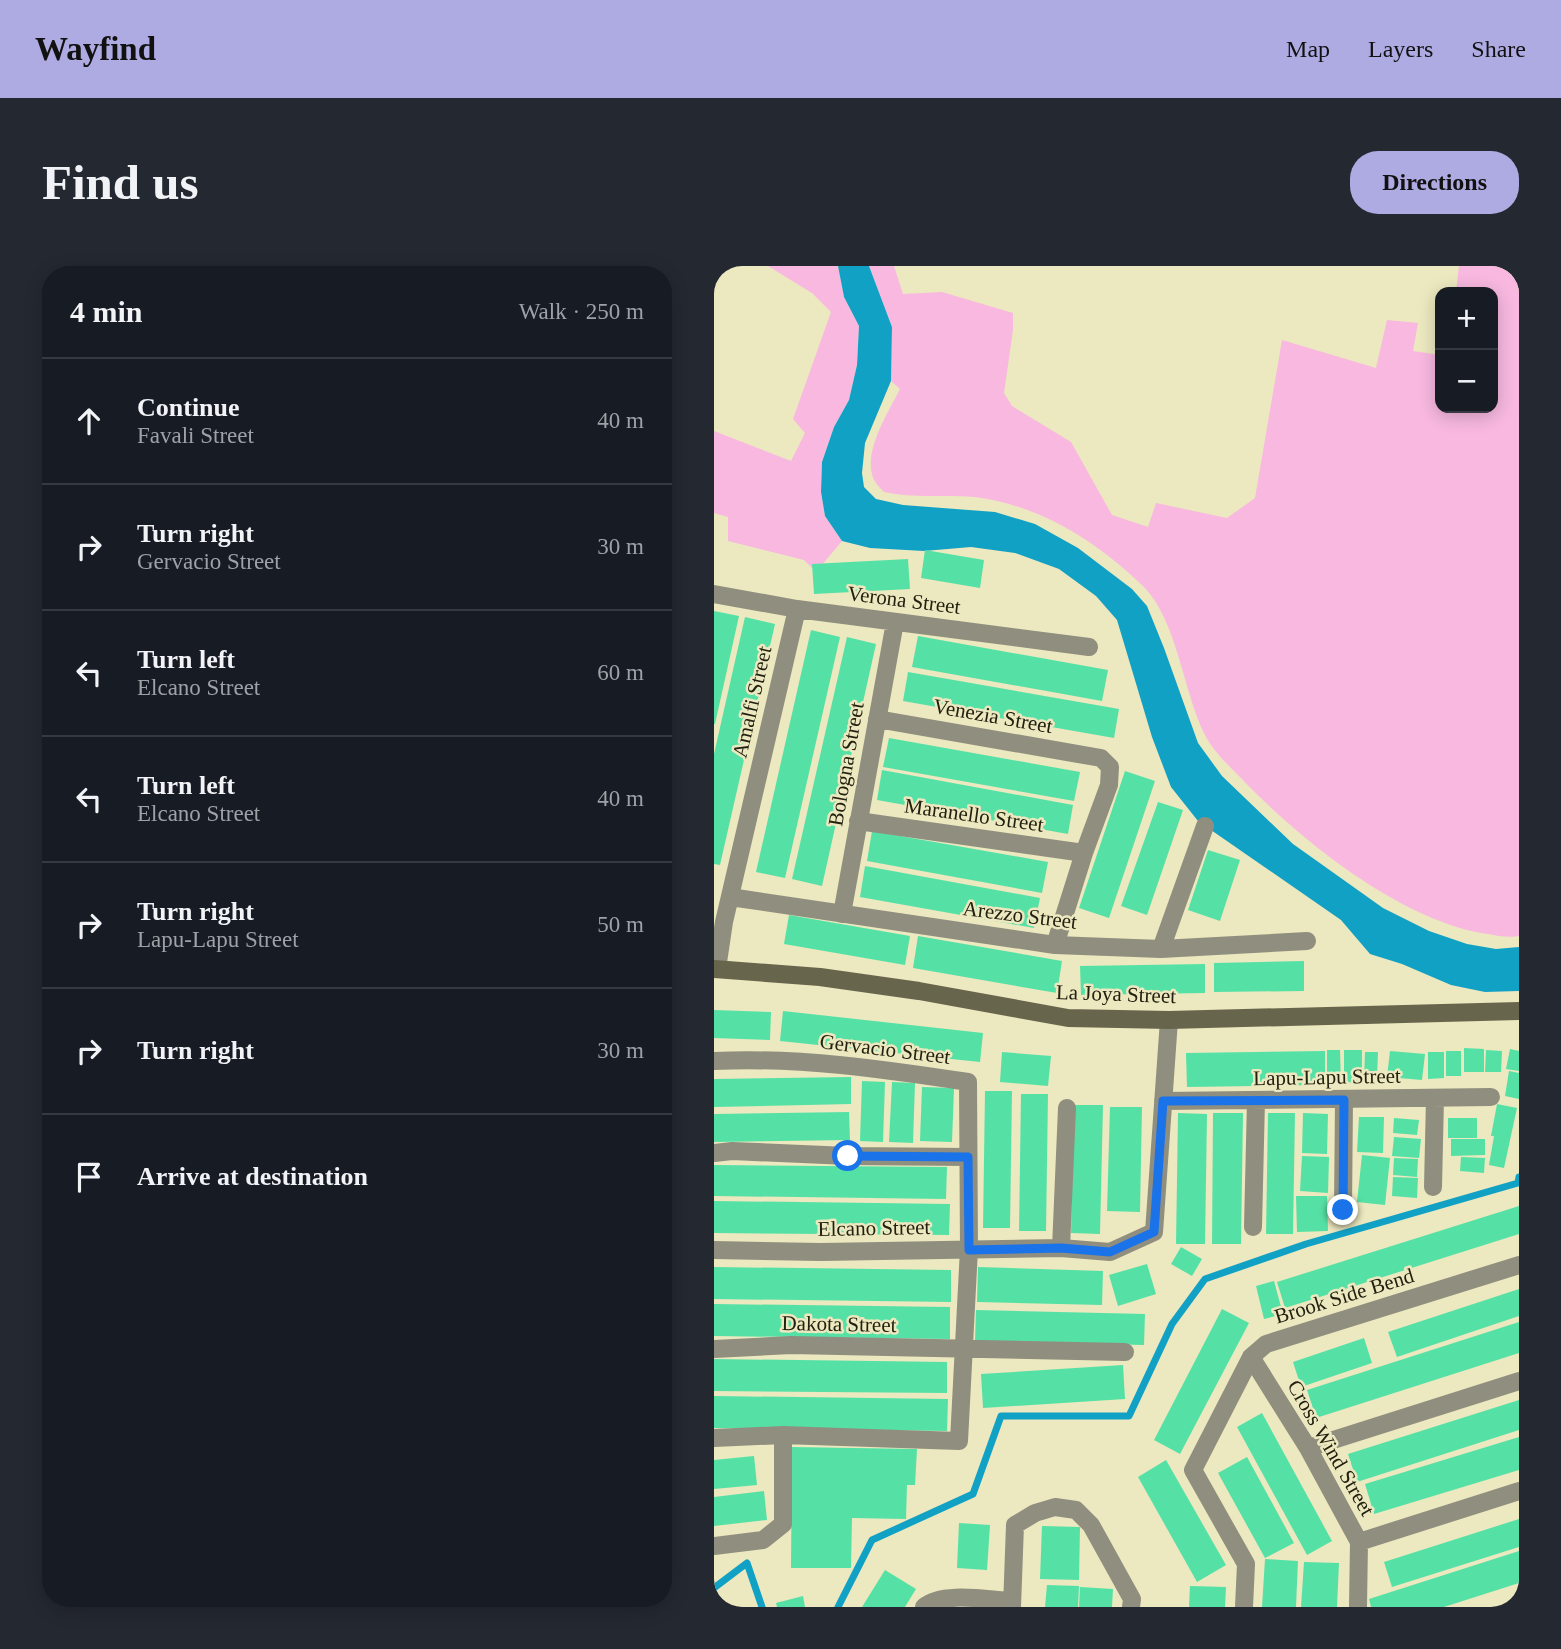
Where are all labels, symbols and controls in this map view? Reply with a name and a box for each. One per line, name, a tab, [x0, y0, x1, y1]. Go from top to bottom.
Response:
text: Wayfind	[35, 31, 156, 67]
text: Map	[1286, 36, 1330, 62]
text: Layers	[1368, 36, 1433, 62]
text: Share	[1471, 36, 1526, 62]
button: Directions	[1350, 151, 1519, 214]
text: Find us	[42, 155, 199, 210]
map controls	[1435, 287, 1498, 413]
button: +	[1435, 287, 1498, 350]
text: 4 min	[70, 295, 143, 328]
text: Walk · 250 m	[519, 299, 644, 324]
button: −	[1435, 350, 1498, 413]
text: Continue	[137, 393, 240, 422]
icon: ahead	[70, 402, 108, 440]
text: 40 m	[597, 408, 644, 433]
text: Favali Street	[137, 423, 254, 448]
text: Turn right	[137, 519, 254, 548]
icon: right	[70, 528, 108, 566]
text: 30 m	[597, 534, 644, 559]
text: Gervacio Street	[137, 549, 281, 574]
street label: Verona Street	[846, 581, 962, 619]
street label: Amalfi Street	[728, 644, 777, 760]
text: Turn left	[137, 645, 235, 674]
icon: left	[70, 654, 108, 692]
text: 60 m	[597, 660, 644, 685]
text: Elcano Street	[137, 675, 260, 700]
street label: Venezia Street	[931, 694, 1055, 738]
street label: Bologna Street	[823, 700, 869, 828]
text: Turn left	[137, 771, 235, 800]
icon: left	[70, 780, 108, 818]
text: 40 m	[597, 786, 644, 811]
street label: Maranello Street	[903, 793, 1045, 837]
text: Elcano Street	[137, 801, 260, 826]
street label: Arezzo Street	[962, 896, 1079, 934]
text: Turn right	[137, 897, 254, 926]
icon: right	[70, 906, 108, 944]
text: 50 m	[597, 912, 644, 937]
text: Lapu-Lapu Street	[137, 927, 299, 952]
street label: La Joya Street	[1056, 980, 1177, 1008]
street label: Gervacio Street	[818, 1029, 952, 1069]
icon: right	[70, 1032, 108, 1070]
text: Turn right	[137, 1036, 254, 1065]
text: 30 m	[597, 1038, 644, 1063]
street label: Lapu-Lapu Street	[1253, 1064, 1401, 1090]
route start	[832, 1140, 863, 1171]
icon: arrive	[70, 1158, 108, 1196]
text: Arrive at destination	[137, 1162, 368, 1191]
route end	[1327, 1194, 1358, 1225]
street label: Elcano Street	[818, 1215, 931, 1241]
street label: Brook Side Bend	[1271, 1263, 1417, 1329]
street label: Dakota Street	[781, 1311, 897, 1337]
street label: Cross Wind Street	[1282, 1376, 1380, 1520]

